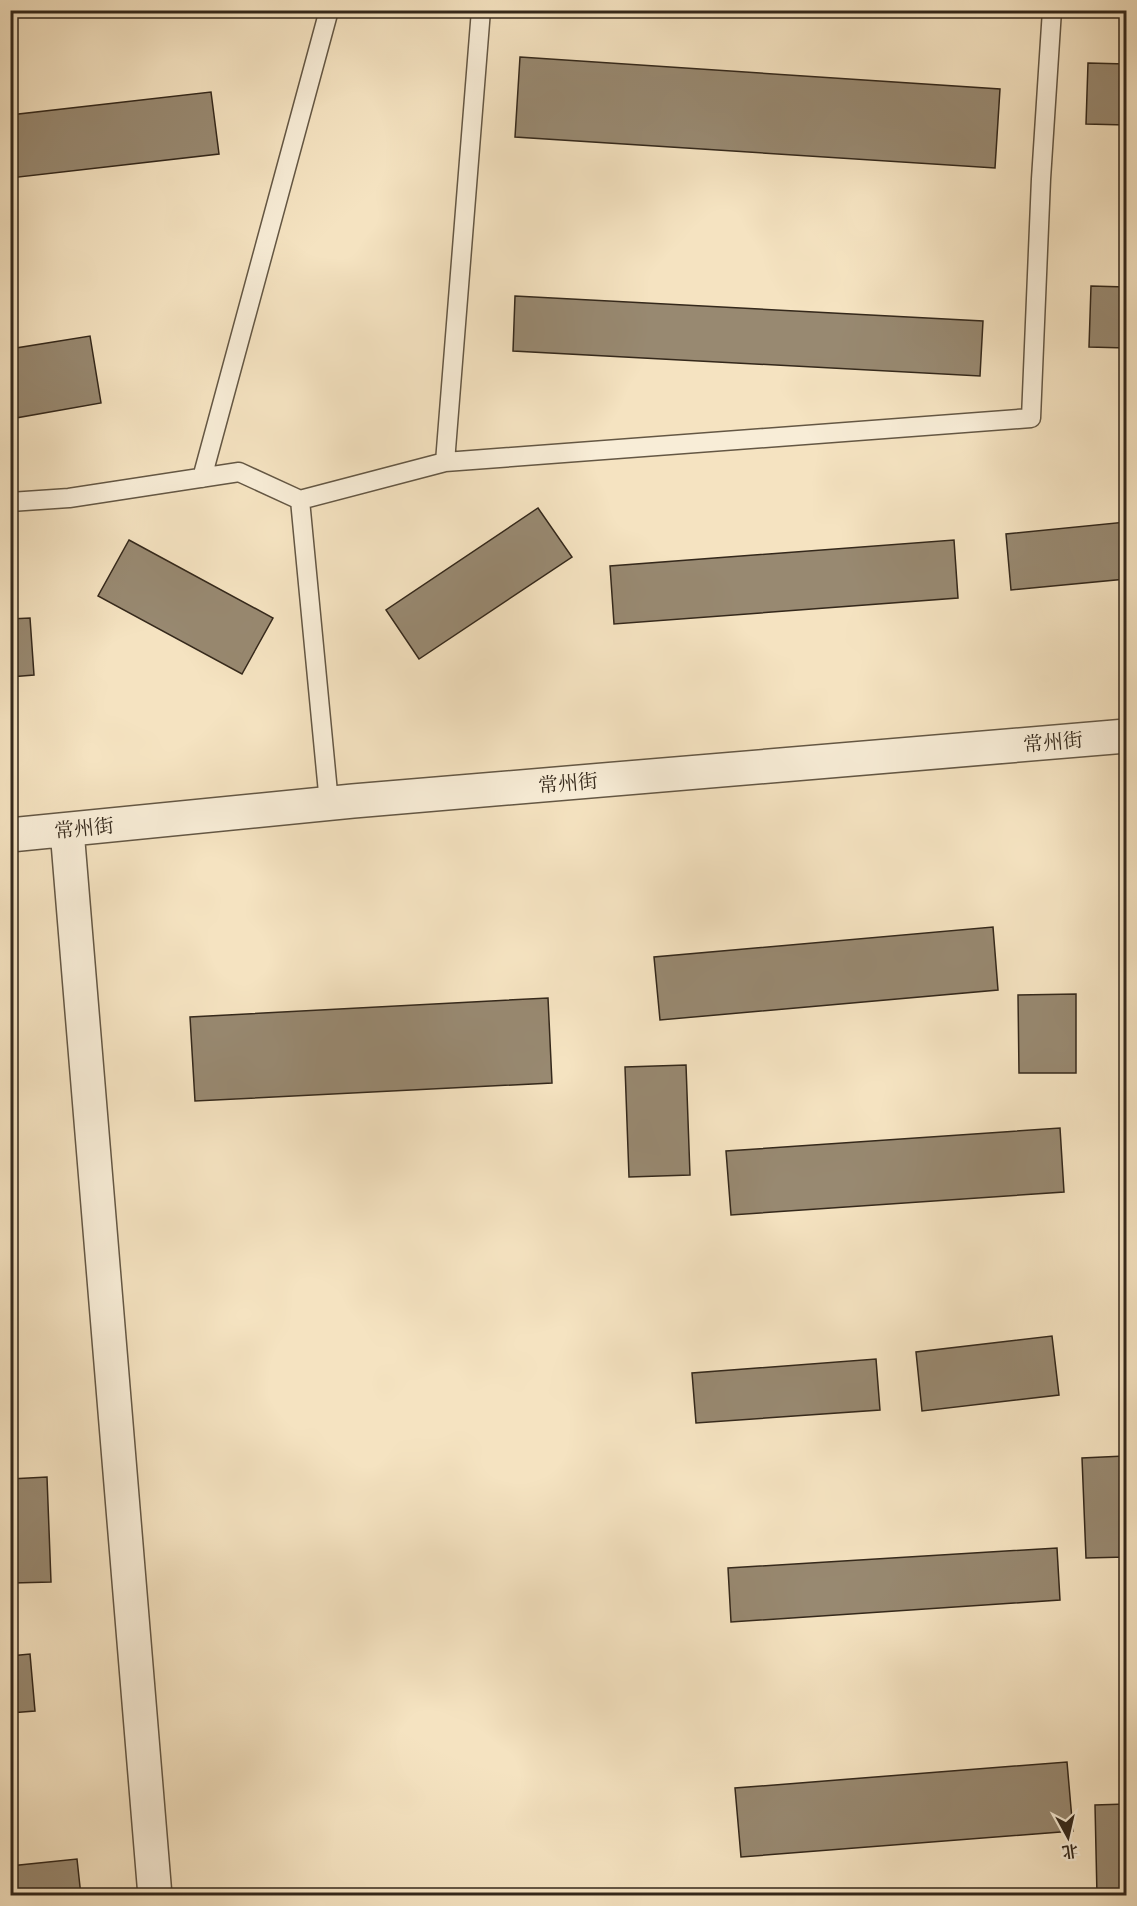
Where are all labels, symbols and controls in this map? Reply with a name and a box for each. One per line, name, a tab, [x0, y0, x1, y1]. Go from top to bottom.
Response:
street label: 常州街	[1022, 726, 1084, 759]
street label: 常州街	[537, 767, 599, 800]
street label: 常州街	[53, 812, 115, 845]
north arrow	[1038, 1807, 1098, 1867]
text: 北	[1060, 1839, 1079, 1863]

